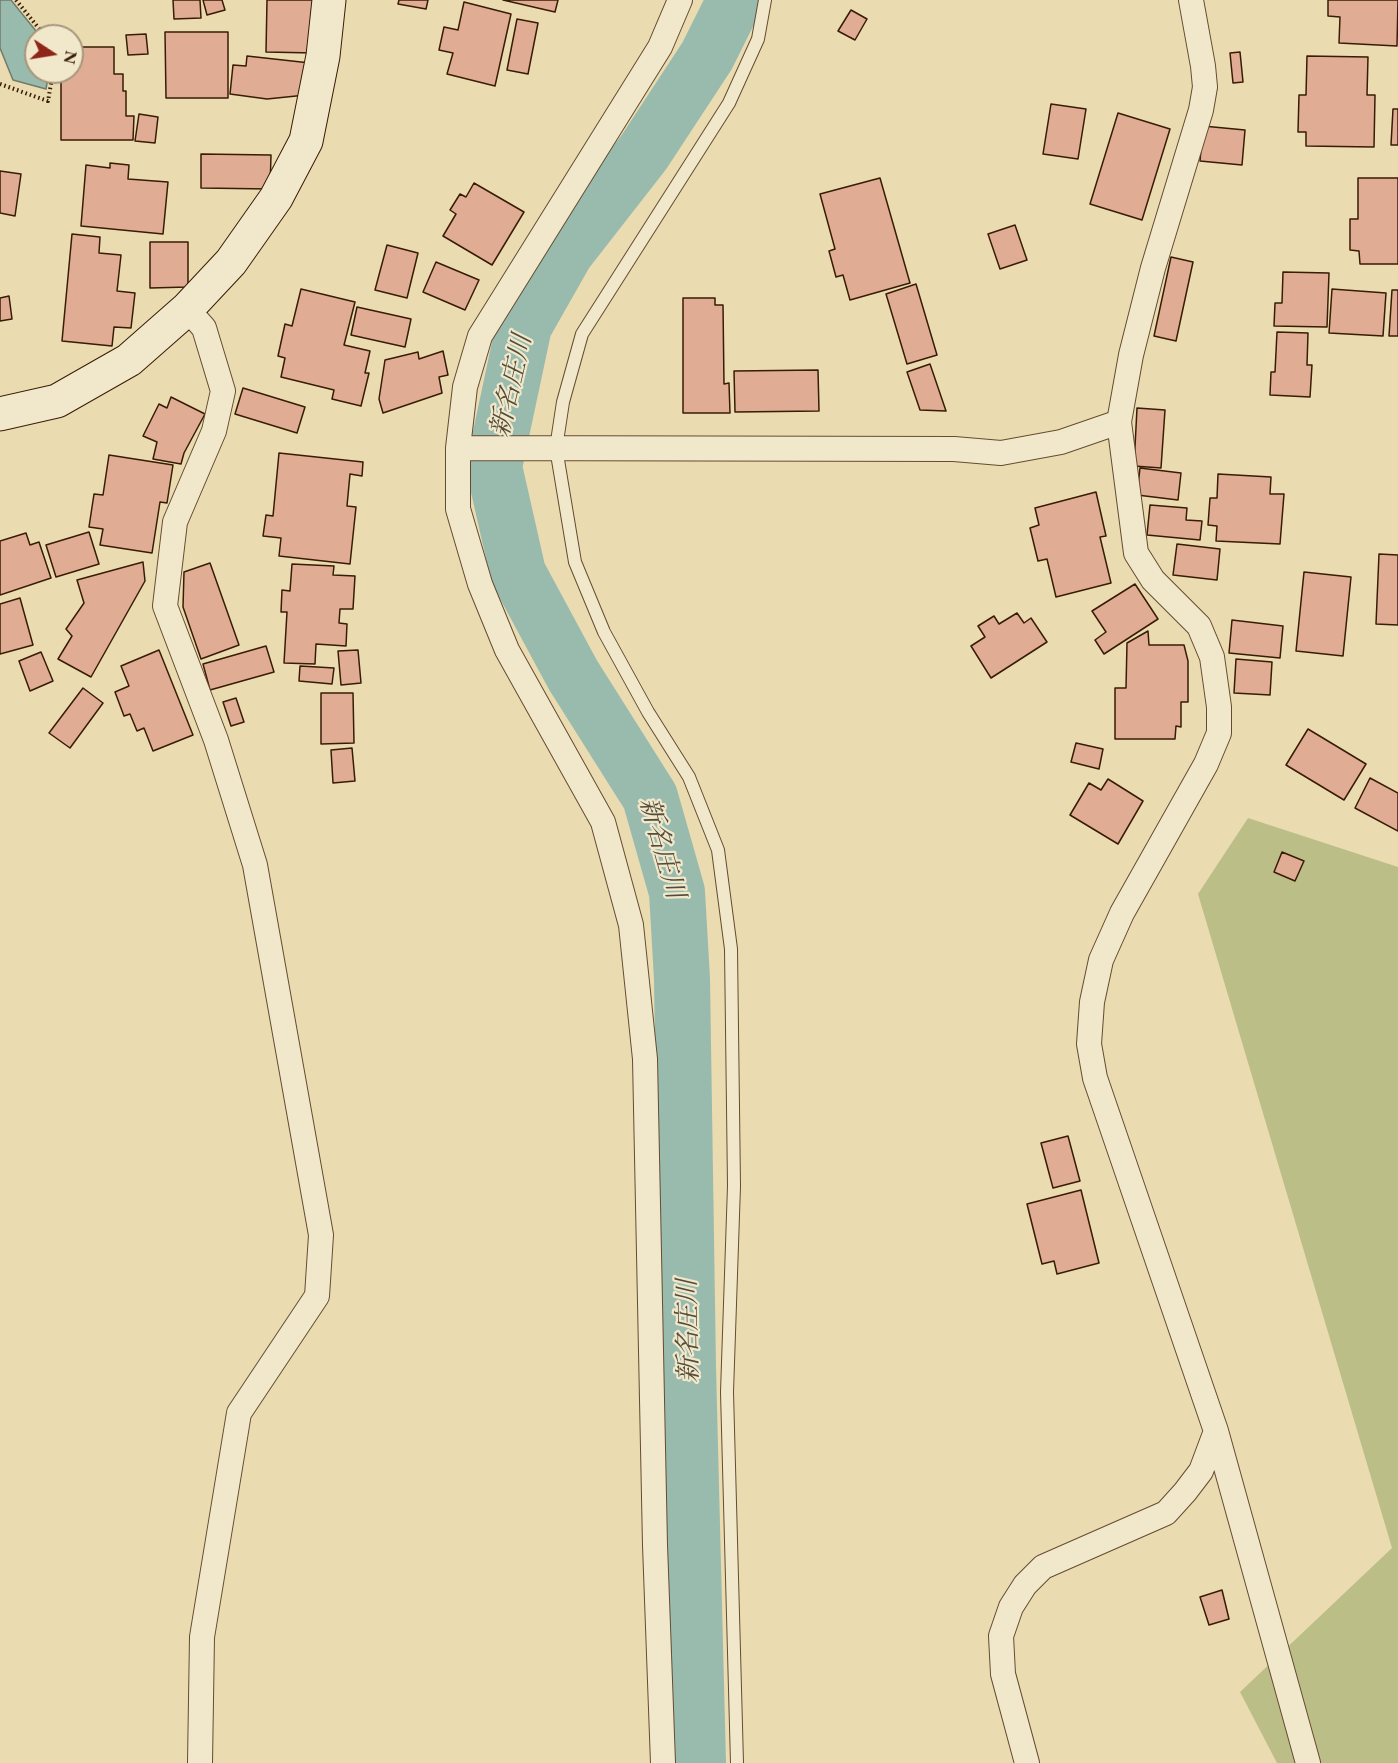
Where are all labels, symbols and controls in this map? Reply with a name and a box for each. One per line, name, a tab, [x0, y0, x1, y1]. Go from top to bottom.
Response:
north arrow	[24, 24, 84, 84]
text: N	[59, 49, 82, 66]
water label: 新名庄川	[485, 332, 539, 440]
water label: 新名庄川	[632, 794, 690, 902]
water label: 新名庄川	[672, 1279, 706, 1383]

